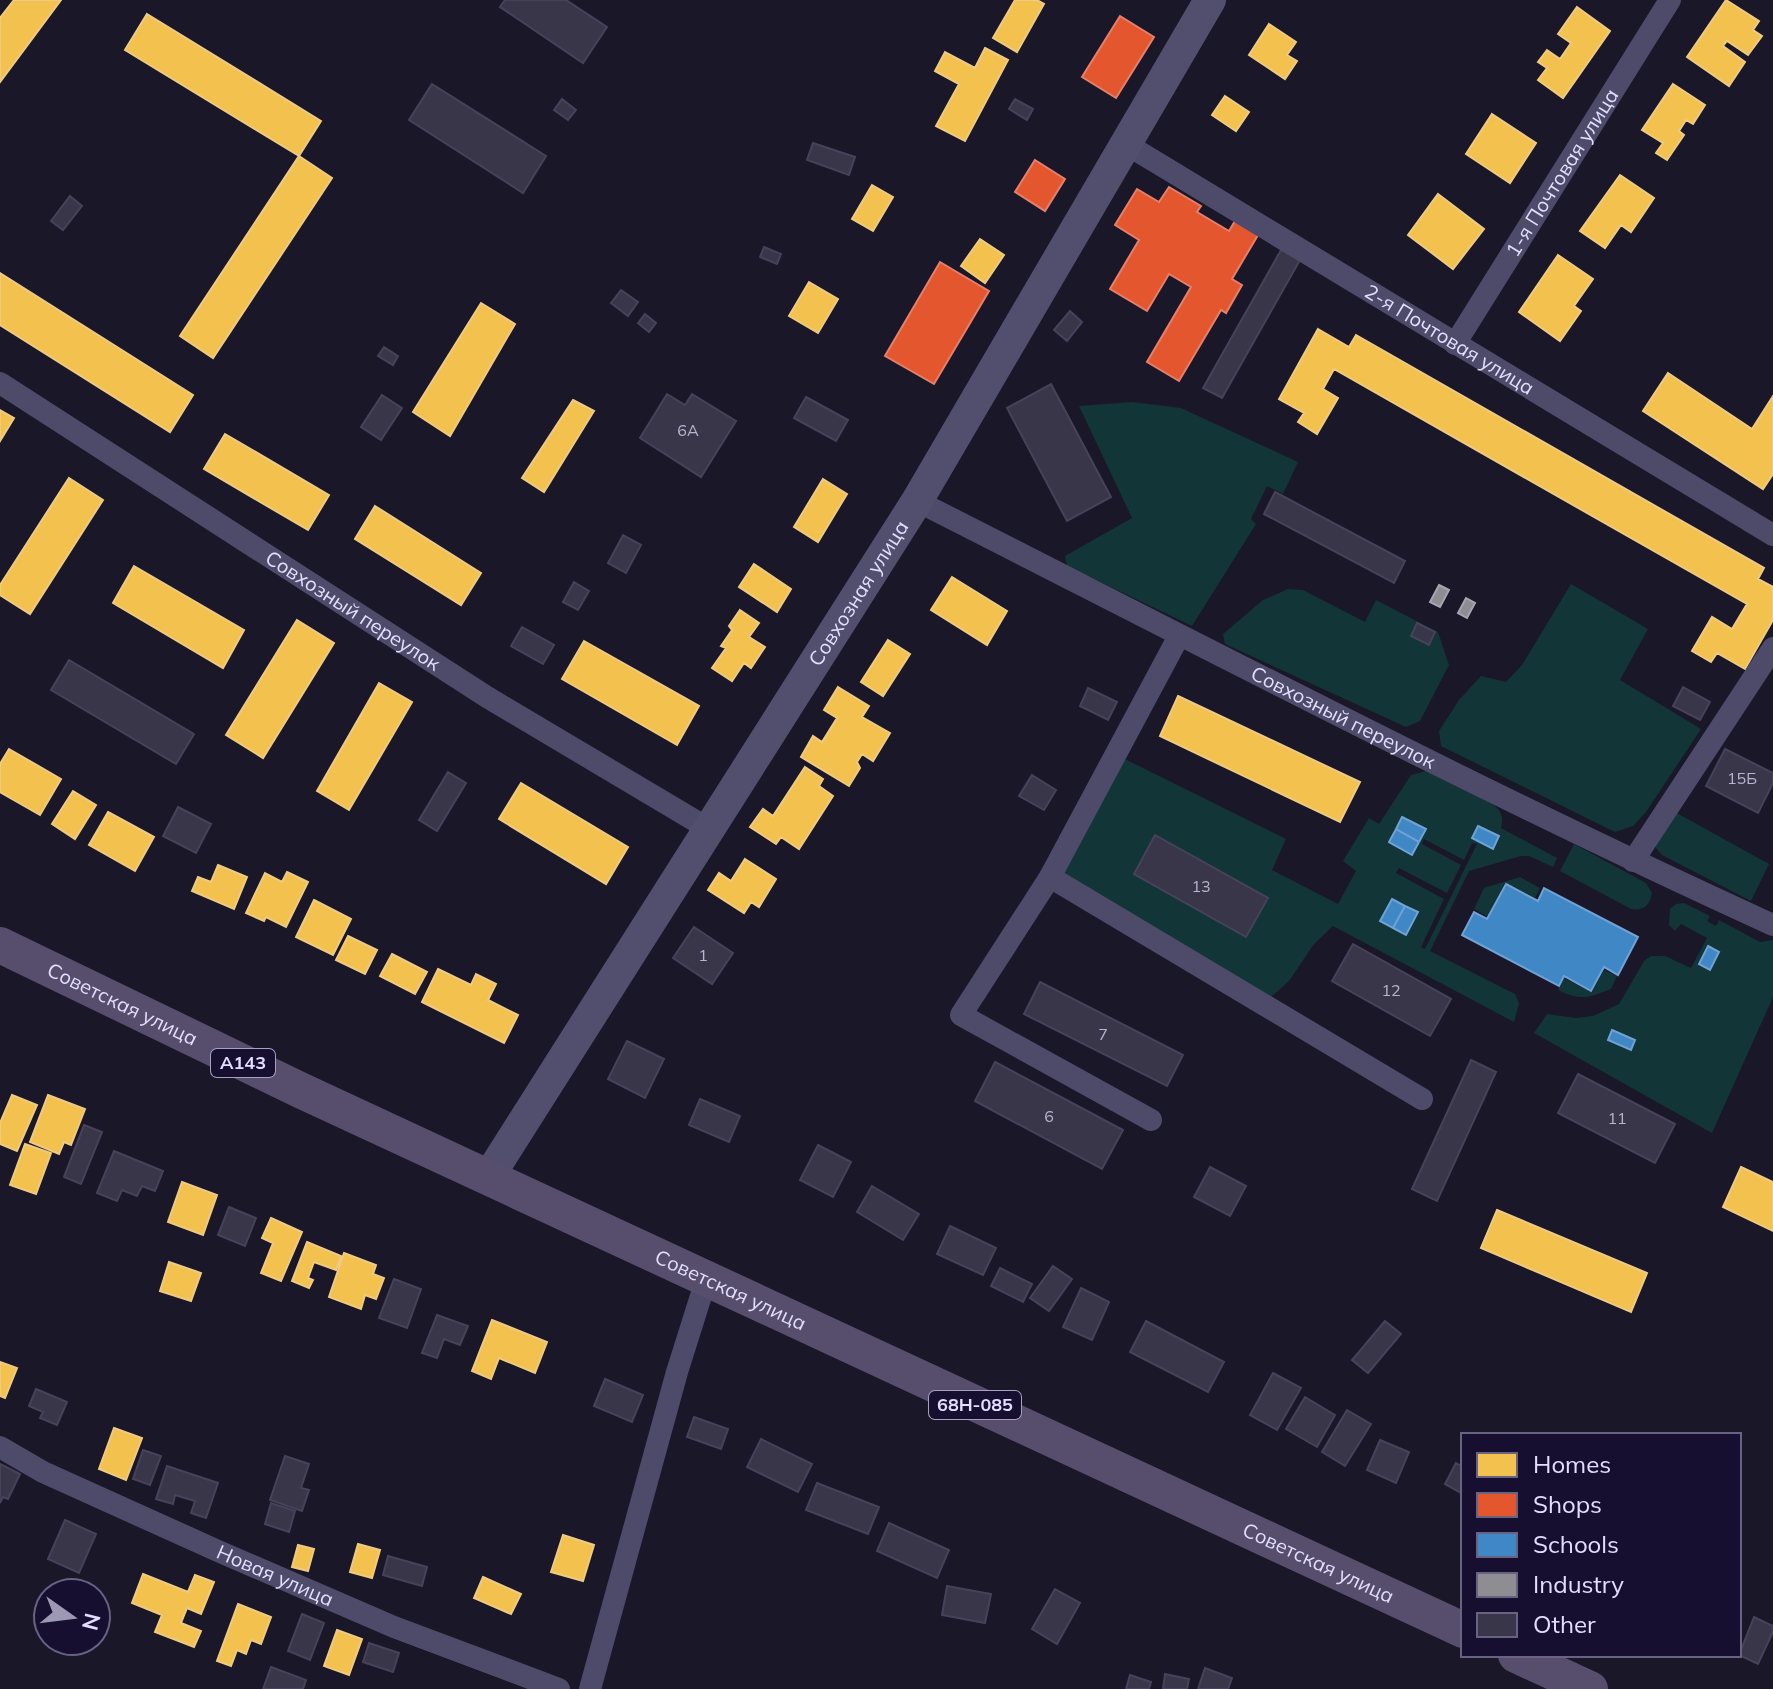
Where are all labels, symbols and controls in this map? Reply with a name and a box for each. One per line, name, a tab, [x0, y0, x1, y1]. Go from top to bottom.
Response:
street label: 1-я Почтовая улица	[1500, 84, 1624, 261]
street label: 2-я Почтовая улица	[1360, 278, 1539, 400]
house number: 6А	[677, 420, 699, 440]
street label: Совхозная улица	[803, 516, 913, 670]
street label: Совхозный переулок	[261, 545, 446, 676]
street label: Совхозный переулок	[1247, 660, 1440, 774]
house number: 15Б	[1727, 768, 1757, 788]
house number: 13	[1191, 876, 1211, 896]
house number: 1	[698, 945, 708, 965]
street label: Советская улица	[43, 957, 202, 1051]
house number: 12	[1381, 980, 1401, 1000]
house number: 7	[1098, 1024, 1108, 1044]
road number: А143	[211, 1049, 275, 1077]
house number: 6	[1044, 1106, 1054, 1126]
house number: 11	[1607, 1108, 1627, 1128]
street label: Советская улица	[651, 1244, 811, 1335]
road number: 68Н-085	[929, 1391, 1021, 1419]
legend	[1461, 1433, 1741, 1657]
text: Homes	[1533, 1449, 1611, 1479]
text: Shops	[1533, 1489, 1602, 1519]
street label: Советская улица	[1239, 1517, 1398, 1608]
text: Schools	[1533, 1529, 1619, 1559]
street label: Новая улица	[213, 1539, 338, 1611]
text: Industry	[1533, 1569, 1624, 1599]
north arrow	[32, 1577, 112, 1657]
text: Other	[1533, 1609, 1596, 1639]
text: N	[76, 1610, 107, 1633]

